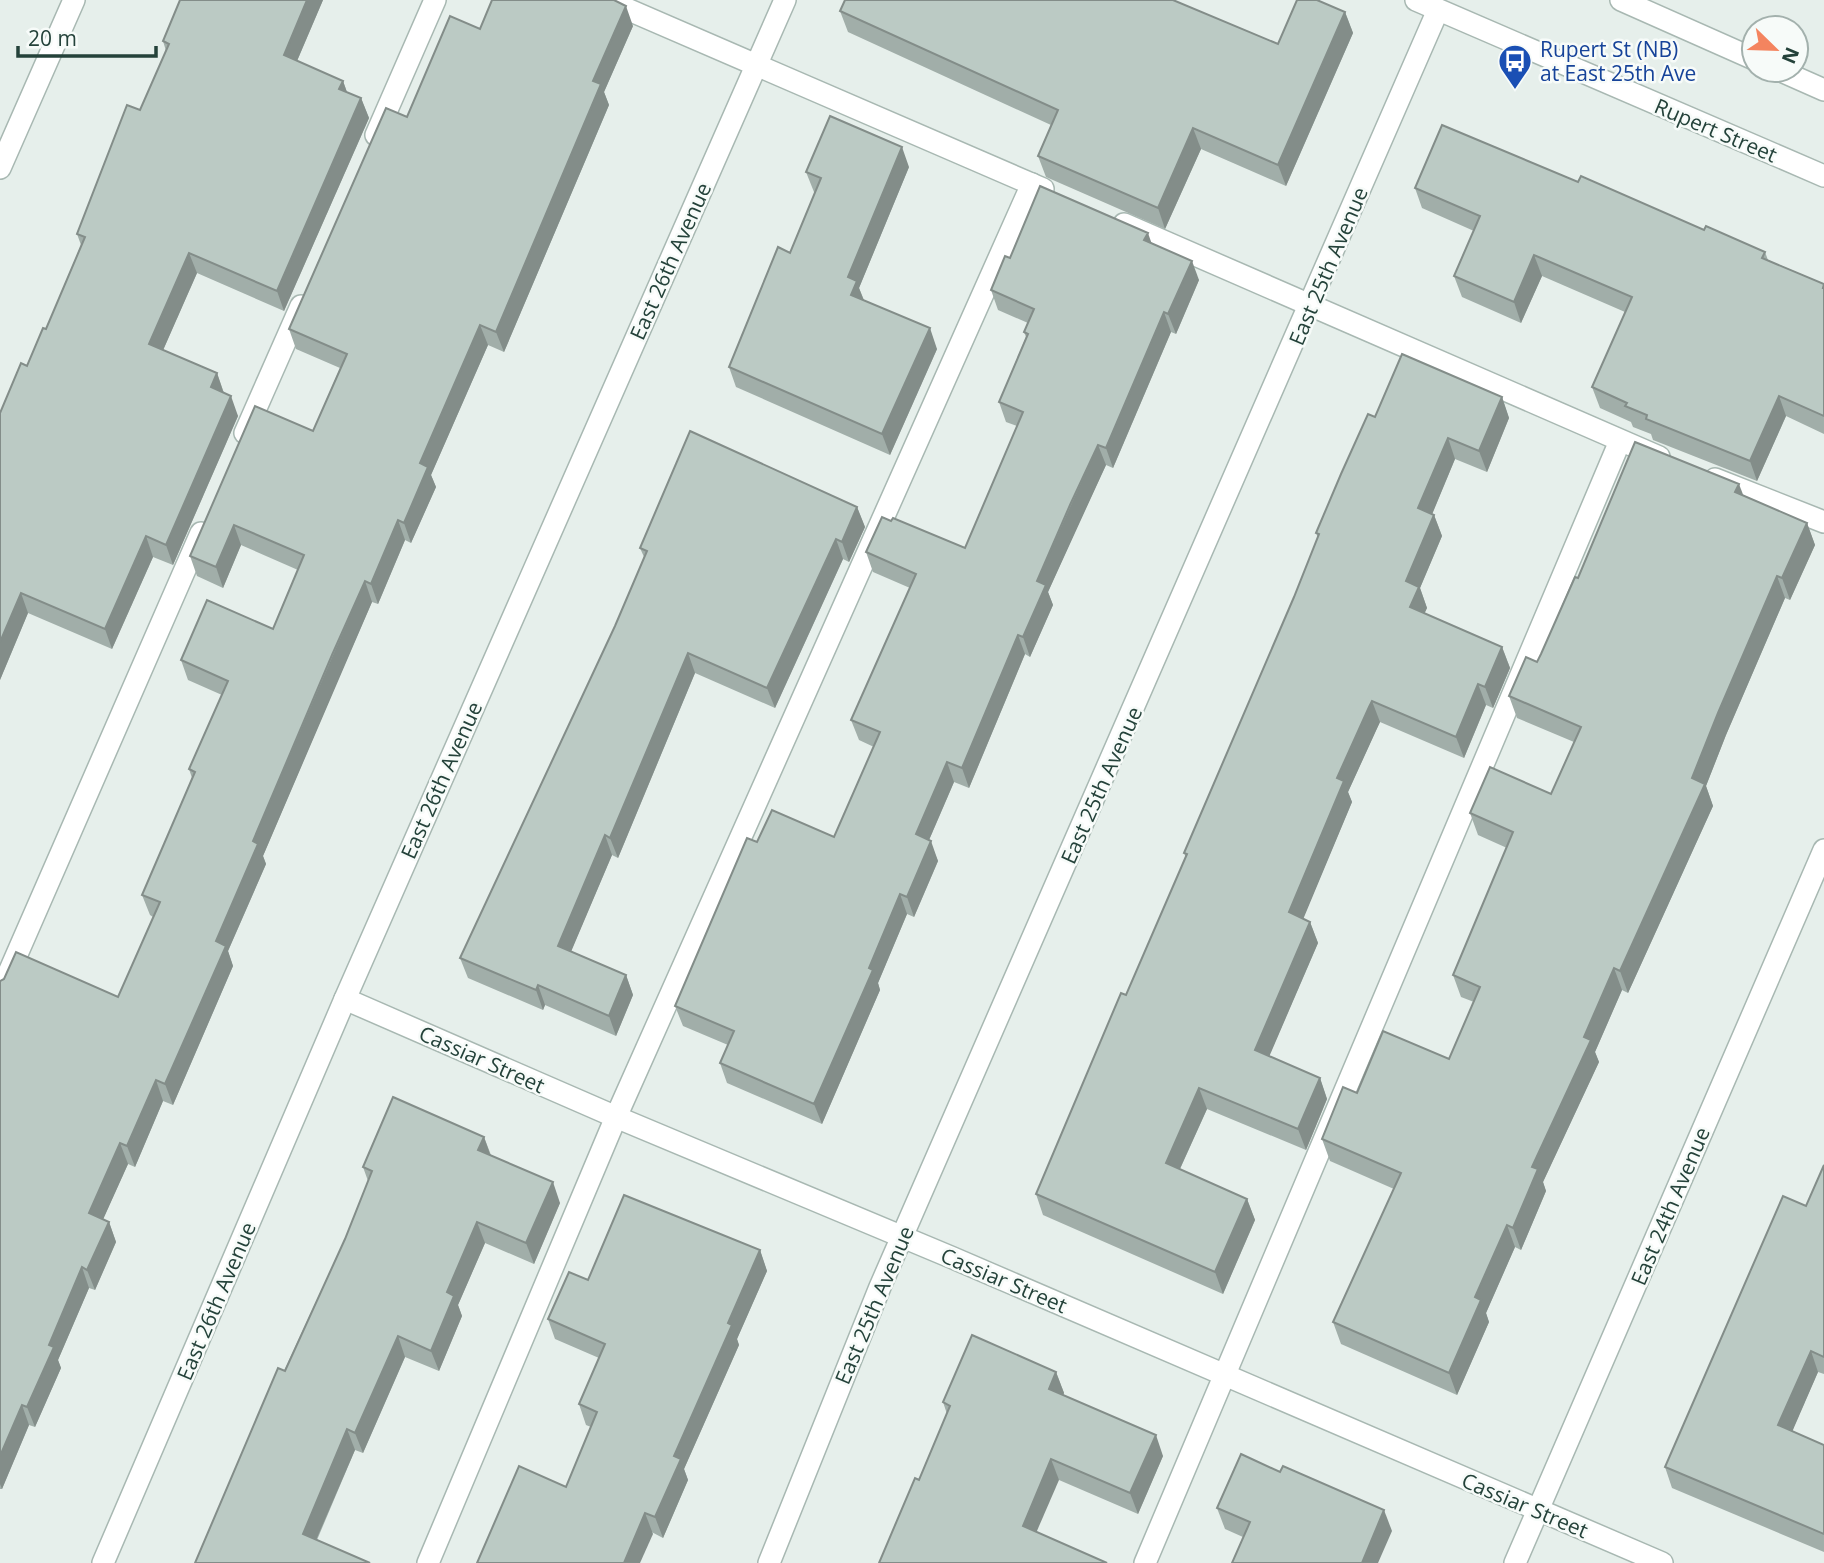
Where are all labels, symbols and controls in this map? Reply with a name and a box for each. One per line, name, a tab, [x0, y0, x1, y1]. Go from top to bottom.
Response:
scale bar	[18, 14, 156, 58]
north arrow	[1740, 14, 1810, 84]
text: 20 m	[28, 24, 77, 52]
place label: Rupert St (NB) at East 25th Ave	[1540, 35, 1696, 87]
bus stop icon: Rupert St (NB) at East 25th Ave	[1496, 42, 1534, 91]
text: N	[1776, 43, 1806, 68]
street label: Rupert Street	[1650, 92, 1782, 168]
street label: East 26th Avenue	[623, 178, 717, 344]
street label: East 25th Avenue	[1282, 183, 1374, 349]
street label: East 26th Avenue	[394, 697, 488, 863]
street label: East 25th Avenue	[1054, 702, 1148, 868]
street label: Cassiar Street	[415, 1019, 549, 1099]
street label: East 24th Avenue	[1624, 1123, 1716, 1289]
street label: East 26th Avenue	[170, 1218, 262, 1384]
street label: East 25th Avenue	[828, 1222, 920, 1388]
street label: Cassiar Street	[937, 1241, 1071, 1319]
street label: Cassiar Street	[1458, 1466, 1592, 1544]

